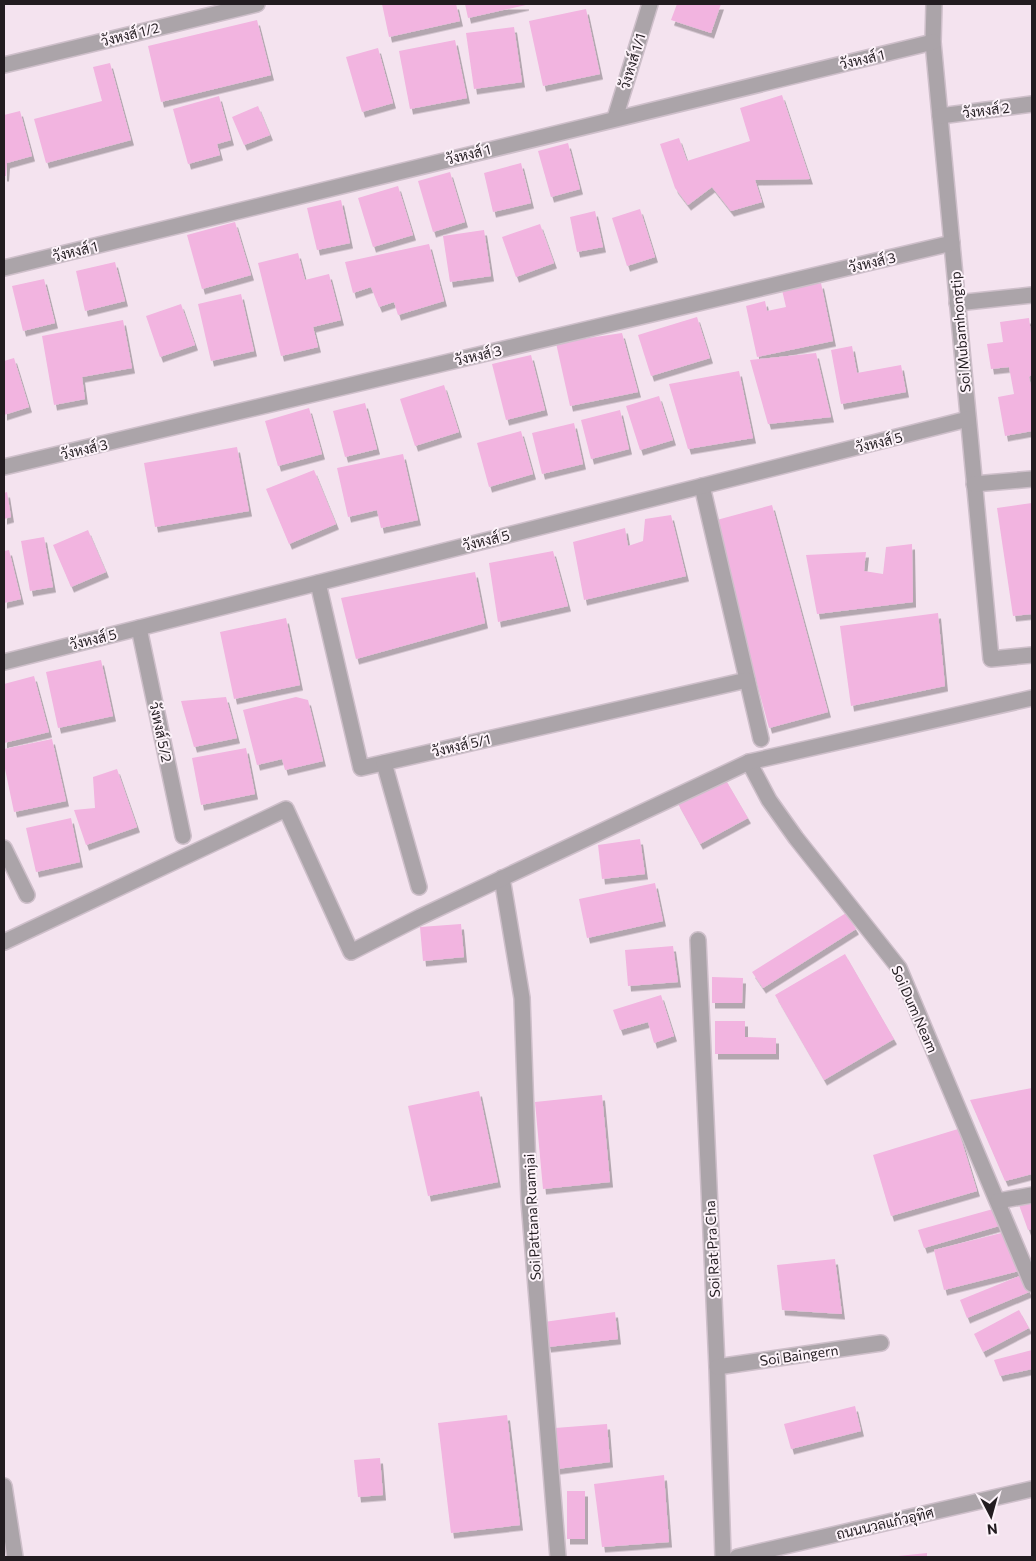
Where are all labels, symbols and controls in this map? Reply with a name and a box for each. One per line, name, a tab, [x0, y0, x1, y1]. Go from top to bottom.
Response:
street label: วังหงส์ 1/2	[99, 18, 161, 49]
street label: วังหงส์ 1/1	[615, 31, 649, 91]
street label: วังหงส์ 1	[838, 46, 886, 72]
street label: วังหงส์ 2	[961, 99, 1011, 121]
street label: วังหงส์ 1	[444, 140, 492, 168]
street label: วังหงส์ 1	[51, 237, 99, 265]
street label: วังหงส์ 3	[847, 248, 897, 276]
street label: Soi Mubamhongtip	[946, 271, 974, 393]
street label: วังหงส์ 3	[453, 341, 503, 369]
street label: วังหงส์ 5	[854, 428, 904, 456]
street label: วังหงส์ 3	[59, 435, 109, 463]
street label: วังหงส์ 5	[461, 526, 511, 554]
street label: วังหงส์ 5	[68, 625, 118, 653]
street label: วังหงส์ 5/2	[146, 700, 176, 764]
street label: วังหงส์ 5/1	[430, 730, 492, 760]
street label: Soi Dum Neam	[888, 963, 942, 1055]
street label: Soi Pattana Ruamjai	[520, 1153, 544, 1281]
street label: Soi Rat Pra Cha	[701, 1200, 723, 1298]
street label: Soi Baingern	[759, 1341, 839, 1369]
north arrow	[966, 1491, 1016, 1541]
street label: ถนนนวลแก้วอุทิศ	[835, 1504, 936, 1544]
text: N	[986, 1520, 999, 1538]

